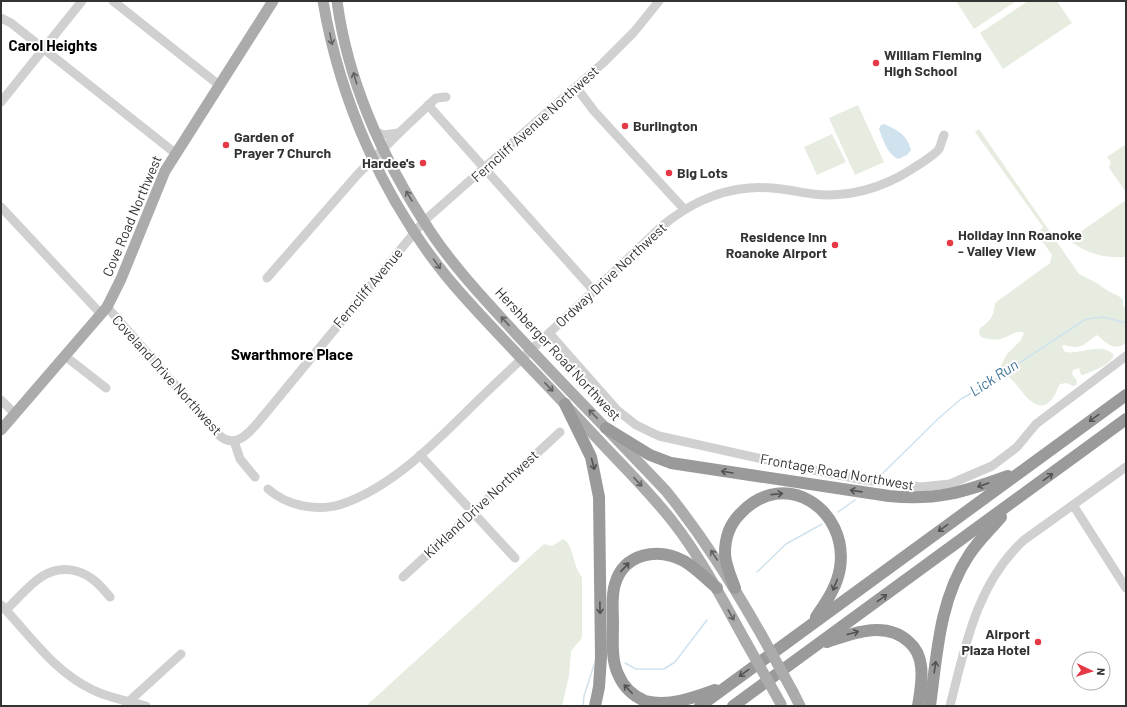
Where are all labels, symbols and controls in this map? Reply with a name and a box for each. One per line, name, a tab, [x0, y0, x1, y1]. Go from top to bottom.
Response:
one-way arrow	[327, 32, 335, 45]
district label: Carol Heights	[9, 36, 98, 54]
place label: William Fleming High School	[884, 46, 982, 79]
marker: William Fleming High School	[871, 58, 881, 68]
street label: Ferncliff Avenue Northwest	[468, 62, 602, 185]
one-way arrow	[351, 72, 358, 85]
place label: Burlington	[633, 117, 698, 134]
marker: Burlington	[620, 121, 630, 131]
place label: Garden of Prayer 7 Church	[234, 128, 331, 161]
marker: Garden of Prayer 7 Church	[221, 140, 231, 150]
street label: Cove Road Northwest	[98, 153, 165, 279]
place label: Hardee's	[362, 154, 415, 171]
marker: Hardee's	[418, 158, 428, 168]
place label: Big Lots	[677, 164, 728, 181]
marker: Big Lots	[664, 168, 674, 178]
one-way arrow	[405, 190, 413, 202]
street label: Ordway Drive Northwest	[552, 219, 670, 330]
place label: Holiday Inn Roanoke - Valley View	[958, 226, 1082, 259]
place label: Residence Inn Roanoke Airport	[726, 228, 827, 261]
marker: Holiday Inn Roanoke - Valley View	[945, 238, 955, 248]
marker: Residence Inn Roanoke Airport	[830, 240, 840, 250]
street label: Ferncliff Avenue	[329, 244, 406, 331]
one-way arrow	[433, 258, 441, 269]
street label: Hershberger Road Northwest	[492, 283, 625, 424]
street label: Coveland Drive Northwest	[109, 311, 226, 438]
one-way arrow	[500, 316, 509, 327]
district label: Swarthmore Place	[231, 345, 353, 363]
water label: Lick Run	[966, 355, 1021, 399]
one-way arrow	[544, 382, 554, 392]
one-way arrow	[588, 409, 598, 419]
one-way arrow	[1089, 414, 1100, 422]
street label: Kirkland Drive Northwest	[420, 446, 541, 561]
street label: Frontage Road Northwest	[759, 450, 915, 493]
one-way arrow	[590, 457, 598, 470]
one-way arrow	[721, 468, 734, 476]
one-way arrow	[1042, 473, 1053, 481]
one-way arrow	[633, 476, 642, 486]
one-way arrow	[977, 482, 990, 489]
one-way arrow	[849, 487, 862, 495]
one-way arrow	[770, 490, 783, 498]
one-way arrow	[938, 524, 949, 532]
one-way arrow	[710, 550, 718, 561]
one-way arrow	[621, 562, 630, 572]
one-way arrow	[831, 578, 838, 590]
one-way arrow	[876, 593, 887, 602]
one-way arrow	[596, 601, 604, 614]
one-way arrow	[728, 609, 736, 621]
place label: Airport Plaza Hotel	[962, 625, 1030, 658]
one-way arrow	[847, 629, 860, 636]
marker: Airport Plaza Hotel	[1033, 637, 1043, 647]
north arrow	[1071, 651, 1111, 691]
one-way arrow	[931, 661, 939, 674]
text: N	[1095, 668, 1108, 676]
one-way arrow	[739, 669, 750, 678]
one-way arrow	[623, 684, 633, 694]

